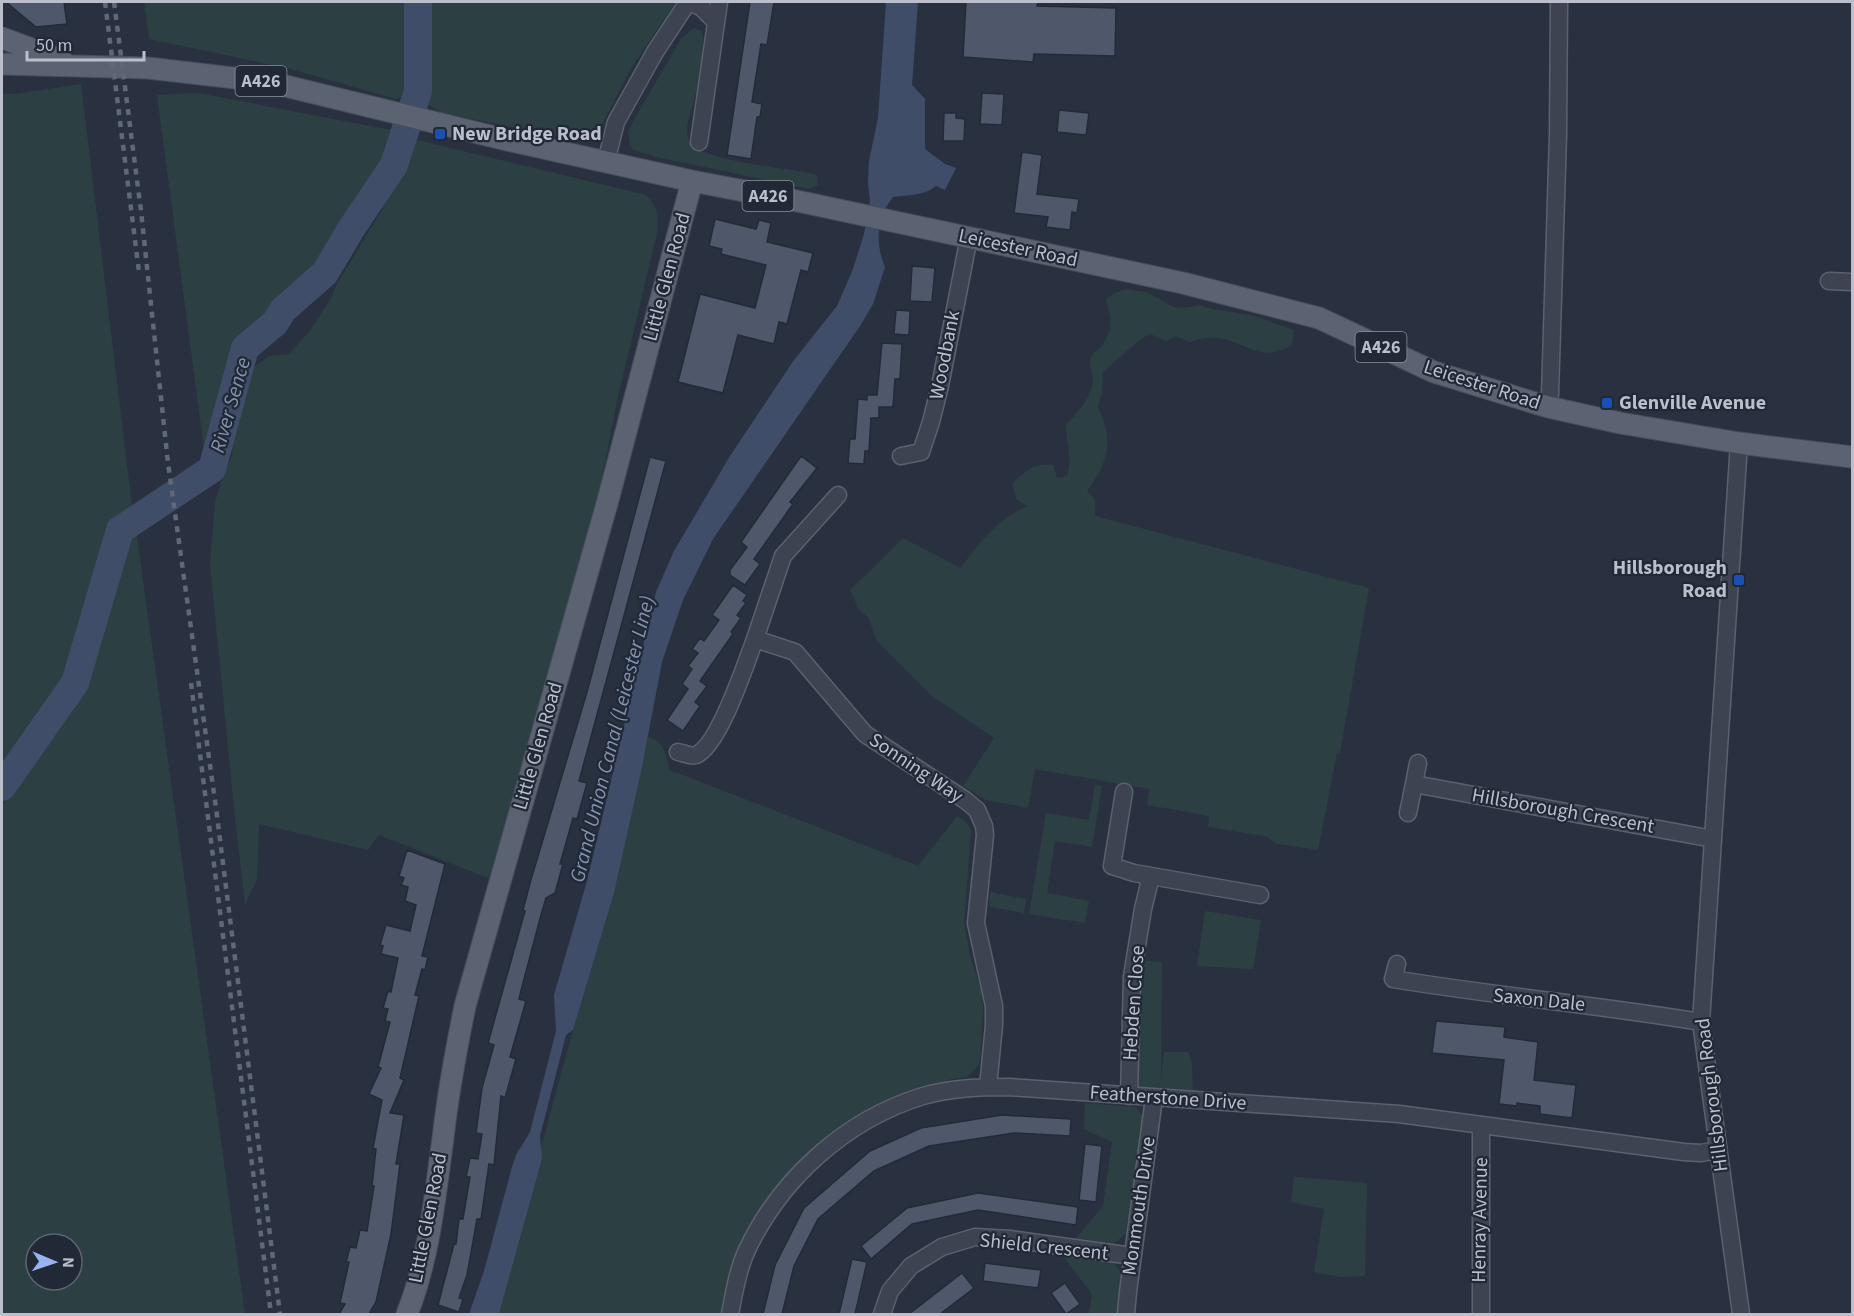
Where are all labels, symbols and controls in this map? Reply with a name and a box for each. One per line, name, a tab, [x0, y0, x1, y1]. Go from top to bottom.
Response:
scale bar	[27, 24, 144, 62]
text: 50 m	[36, 33, 72, 58]
road number: A426	[236, 66, 286, 96]
place label: New Bridge Road	[452, 120, 602, 148]
marker: New Bridge Road	[433, 127, 447, 141]
road number: A426	[742, 181, 794, 211]
street label: Little Glen Road	[636, 210, 698, 344]
street label: Leicester Road	[956, 222, 1080, 274]
street label: Woodbank	[923, 308, 967, 402]
road number: A426	[1356, 332, 1406, 362]
street label: Leicester Road	[1420, 353, 1544, 417]
water label: River Sence	[202, 354, 258, 456]
place label: Glenville Avenue	[1619, 389, 1766, 417]
marker: Glenville Avenue	[1600, 396, 1614, 410]
place label: Hillsborough Road	[1613, 554, 1727, 605]
marker: Hillsborough Road	[1732, 573, 1746, 587]
water label: Grand Union Canal (Leicester Line)	[562, 593, 662, 885]
street label: Little Glen Road	[506, 679, 570, 813]
street label: Sonning Way	[863, 726, 969, 810]
street label: Hillsborough Crescent	[1470, 781, 1657, 841]
street label: Hebden Close	[1116, 944, 1152, 1062]
street label: Saxon Dale	[1492, 981, 1587, 1019]
street label: Hillsborough Road	[1689, 1016, 1735, 1174]
street label: Featherstone Drive	[1089, 1079, 1247, 1117]
street label: Monmouth Drive	[1115, 1135, 1163, 1277]
street label: Little Glen Road	[402, 1151, 454, 1285]
street label: Henray Avenue	[1465, 1157, 1495, 1283]
street label: Shield Crescent	[978, 1226, 1110, 1268]
north arrow	[24, 1232, 84, 1292]
text: N	[57, 1257, 79, 1268]

